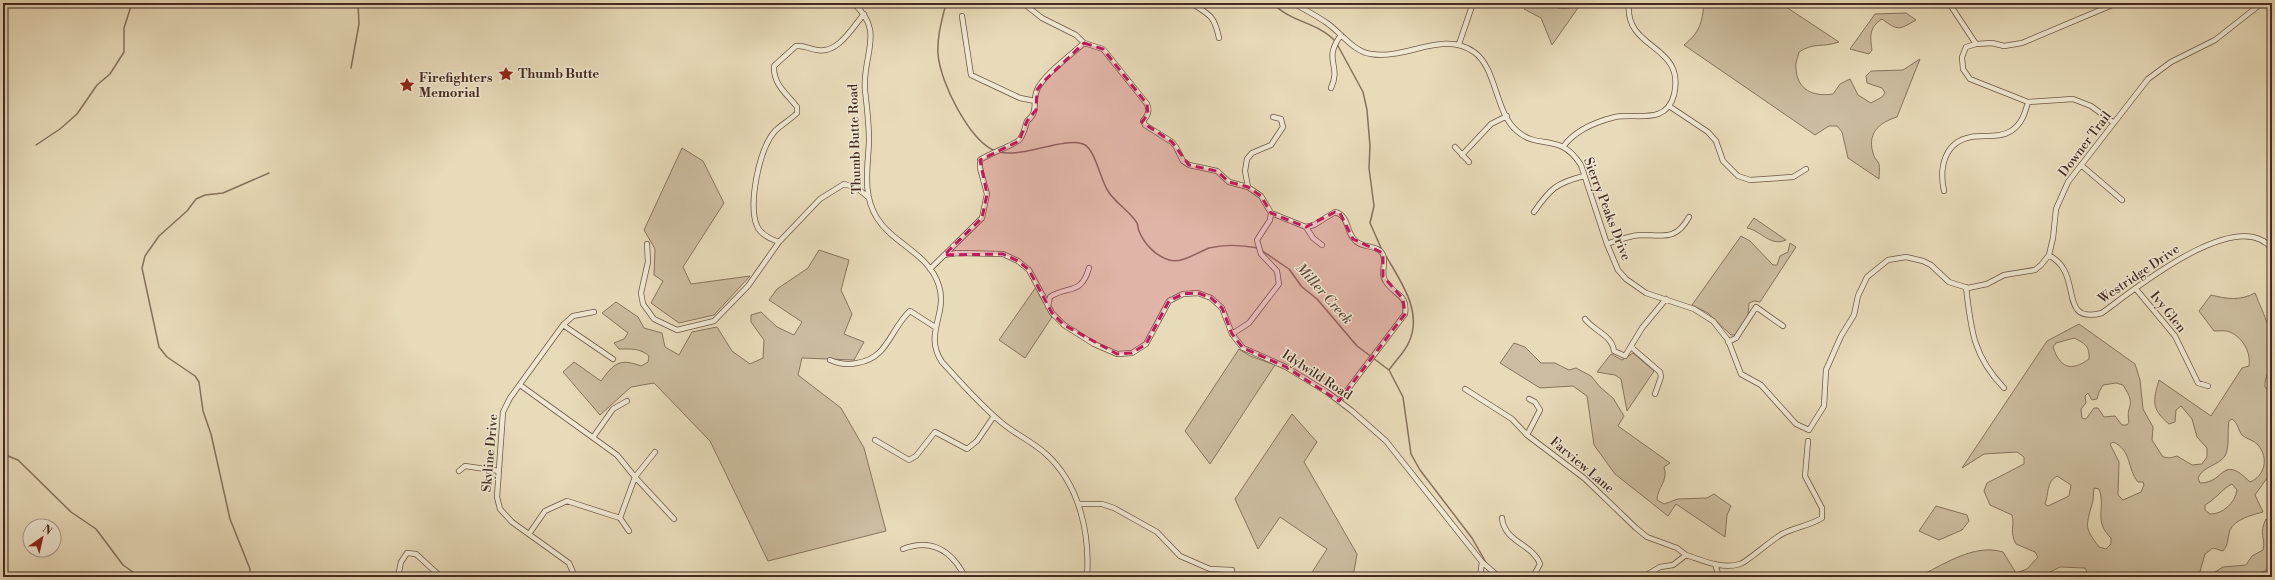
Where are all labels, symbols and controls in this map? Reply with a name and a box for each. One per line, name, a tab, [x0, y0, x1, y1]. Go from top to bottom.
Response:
place icon: Thumb Butte	[497, 65, 515, 83]
place label: Thumb Butte	[518, 66, 599, 82]
place label: Firefighters Memorial	[419, 70, 493, 101]
place icon: Firefighters Memorial	[398, 76, 416, 94]
street label: Thumb Butte Road	[845, 83, 865, 195]
street label: Downer Trail	[2055, 108, 2115, 180]
street label: Sierry Peaks Drive	[1580, 155, 1634, 263]
street label: Westridge Drive	[2095, 241, 2183, 308]
water label: Miller Creek	[1292, 259, 1356, 329]
street label: Ivy Glen	[2147, 288, 2190, 336]
street label: Idylwild Road	[1279, 347, 1355, 404]
street label: Skyline Drive	[479, 413, 501, 493]
street label: Farview Lane	[1547, 434, 1618, 497]
north arrow	[22, 518, 62, 558]
text: N	[40, 522, 55, 539]

